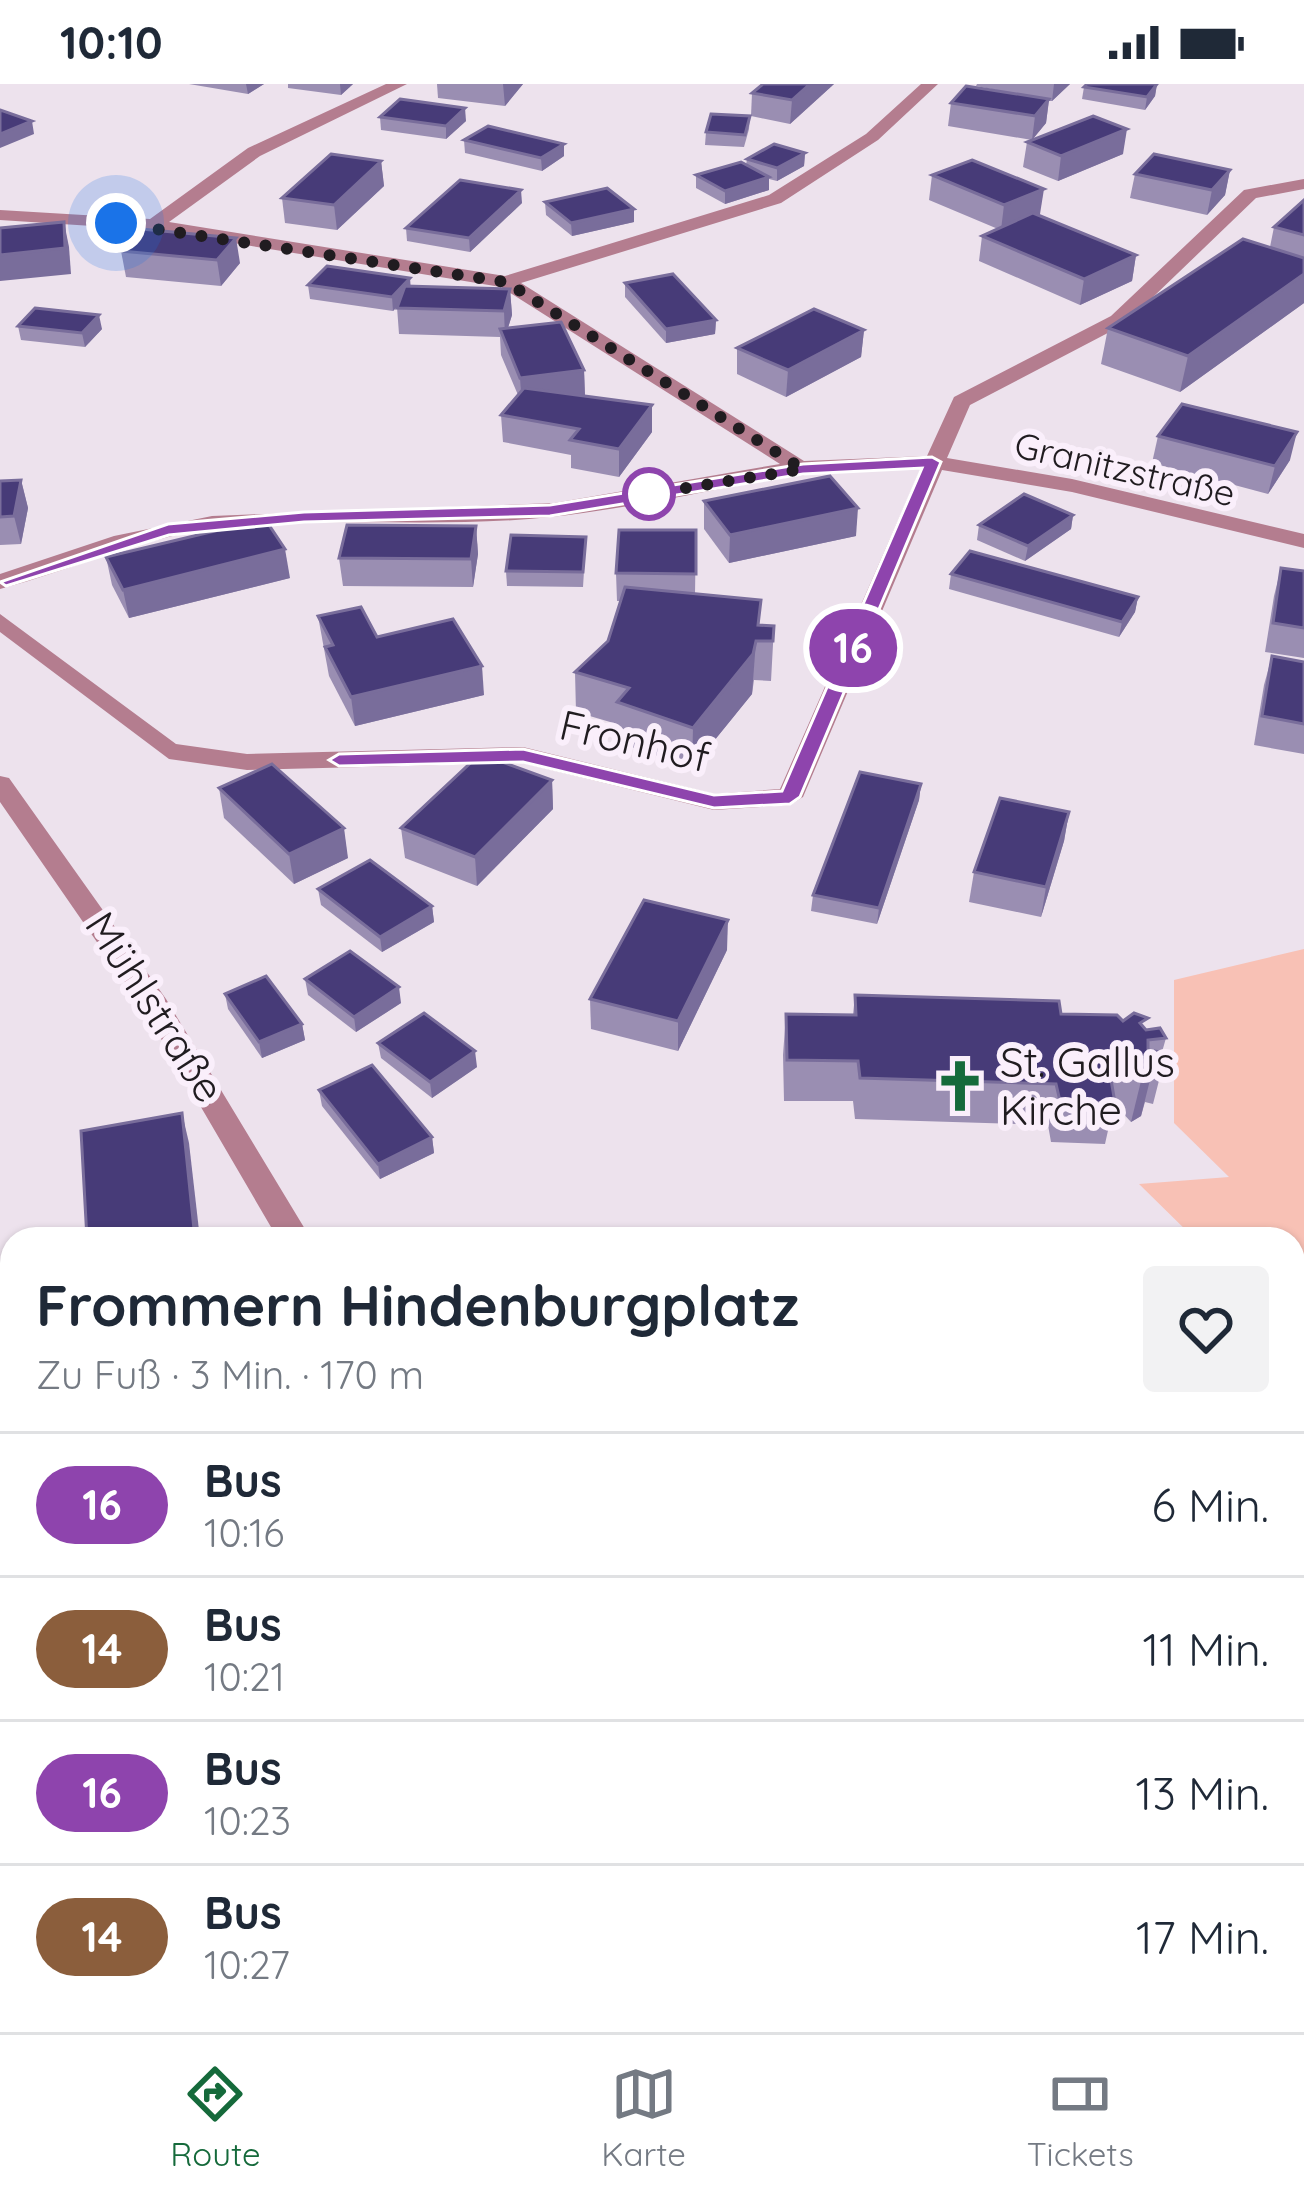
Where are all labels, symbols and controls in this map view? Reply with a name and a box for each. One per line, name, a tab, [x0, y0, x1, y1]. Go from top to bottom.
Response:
text: 10:10	[60, 14, 163, 70]
your location	[86, 193, 146, 253]
street label: Granitzstraße	[1011, 421, 1240, 516]
unlabelled marker	[624, 469, 674, 519]
line badge: 16	[799, 609, 907, 687]
text: 16	[833, 621, 873, 674]
street label: Fronhof	[555, 698, 715, 784]
street label: Mühlstraße	[74, 902, 237, 1112]
place label: St. Gallus Kirche	[1000, 1035, 1175, 1136]
church icon: St. Gallus Kirche	[931, 1057, 989, 1115]
button: heart	[1143, 1266, 1269, 1392]
text: Frommern Hindenburgplatz	[36, 1269, 799, 1340]
text: Zu Fuß · 3 Min. · 170 m	[36, 1350, 424, 1399]
text: Bus	[204, 1452, 282, 1508]
text: 6 Min.	[1152, 1477, 1269, 1533]
text: 16	[82, 1478, 122, 1531]
text: 10:16	[204, 1508, 284, 1557]
text: Bus	[204, 1596, 282, 1652]
text: 11 Min.	[1142, 1621, 1269, 1677]
text: 14	[81, 1622, 123, 1675]
text: 10:21	[204, 1652, 285, 1701]
text: Bus	[204, 1740, 282, 1796]
text: 13 Min.	[1135, 1765, 1269, 1821]
text: 16	[82, 1766, 122, 1819]
text: 10:23	[204, 1796, 291, 1845]
text: Bus	[204, 1884, 282, 1940]
text: 17 Min.	[1136, 1909, 1269, 1965]
text: 14	[81, 1910, 123, 1963]
text: 10:27	[204, 1940, 290, 1989]
tab: Route	[170, 2061, 261, 2174]
tab: Karte	[601, 2061, 686, 2174]
tab: Tickets	[1027, 2061, 1134, 2174]

